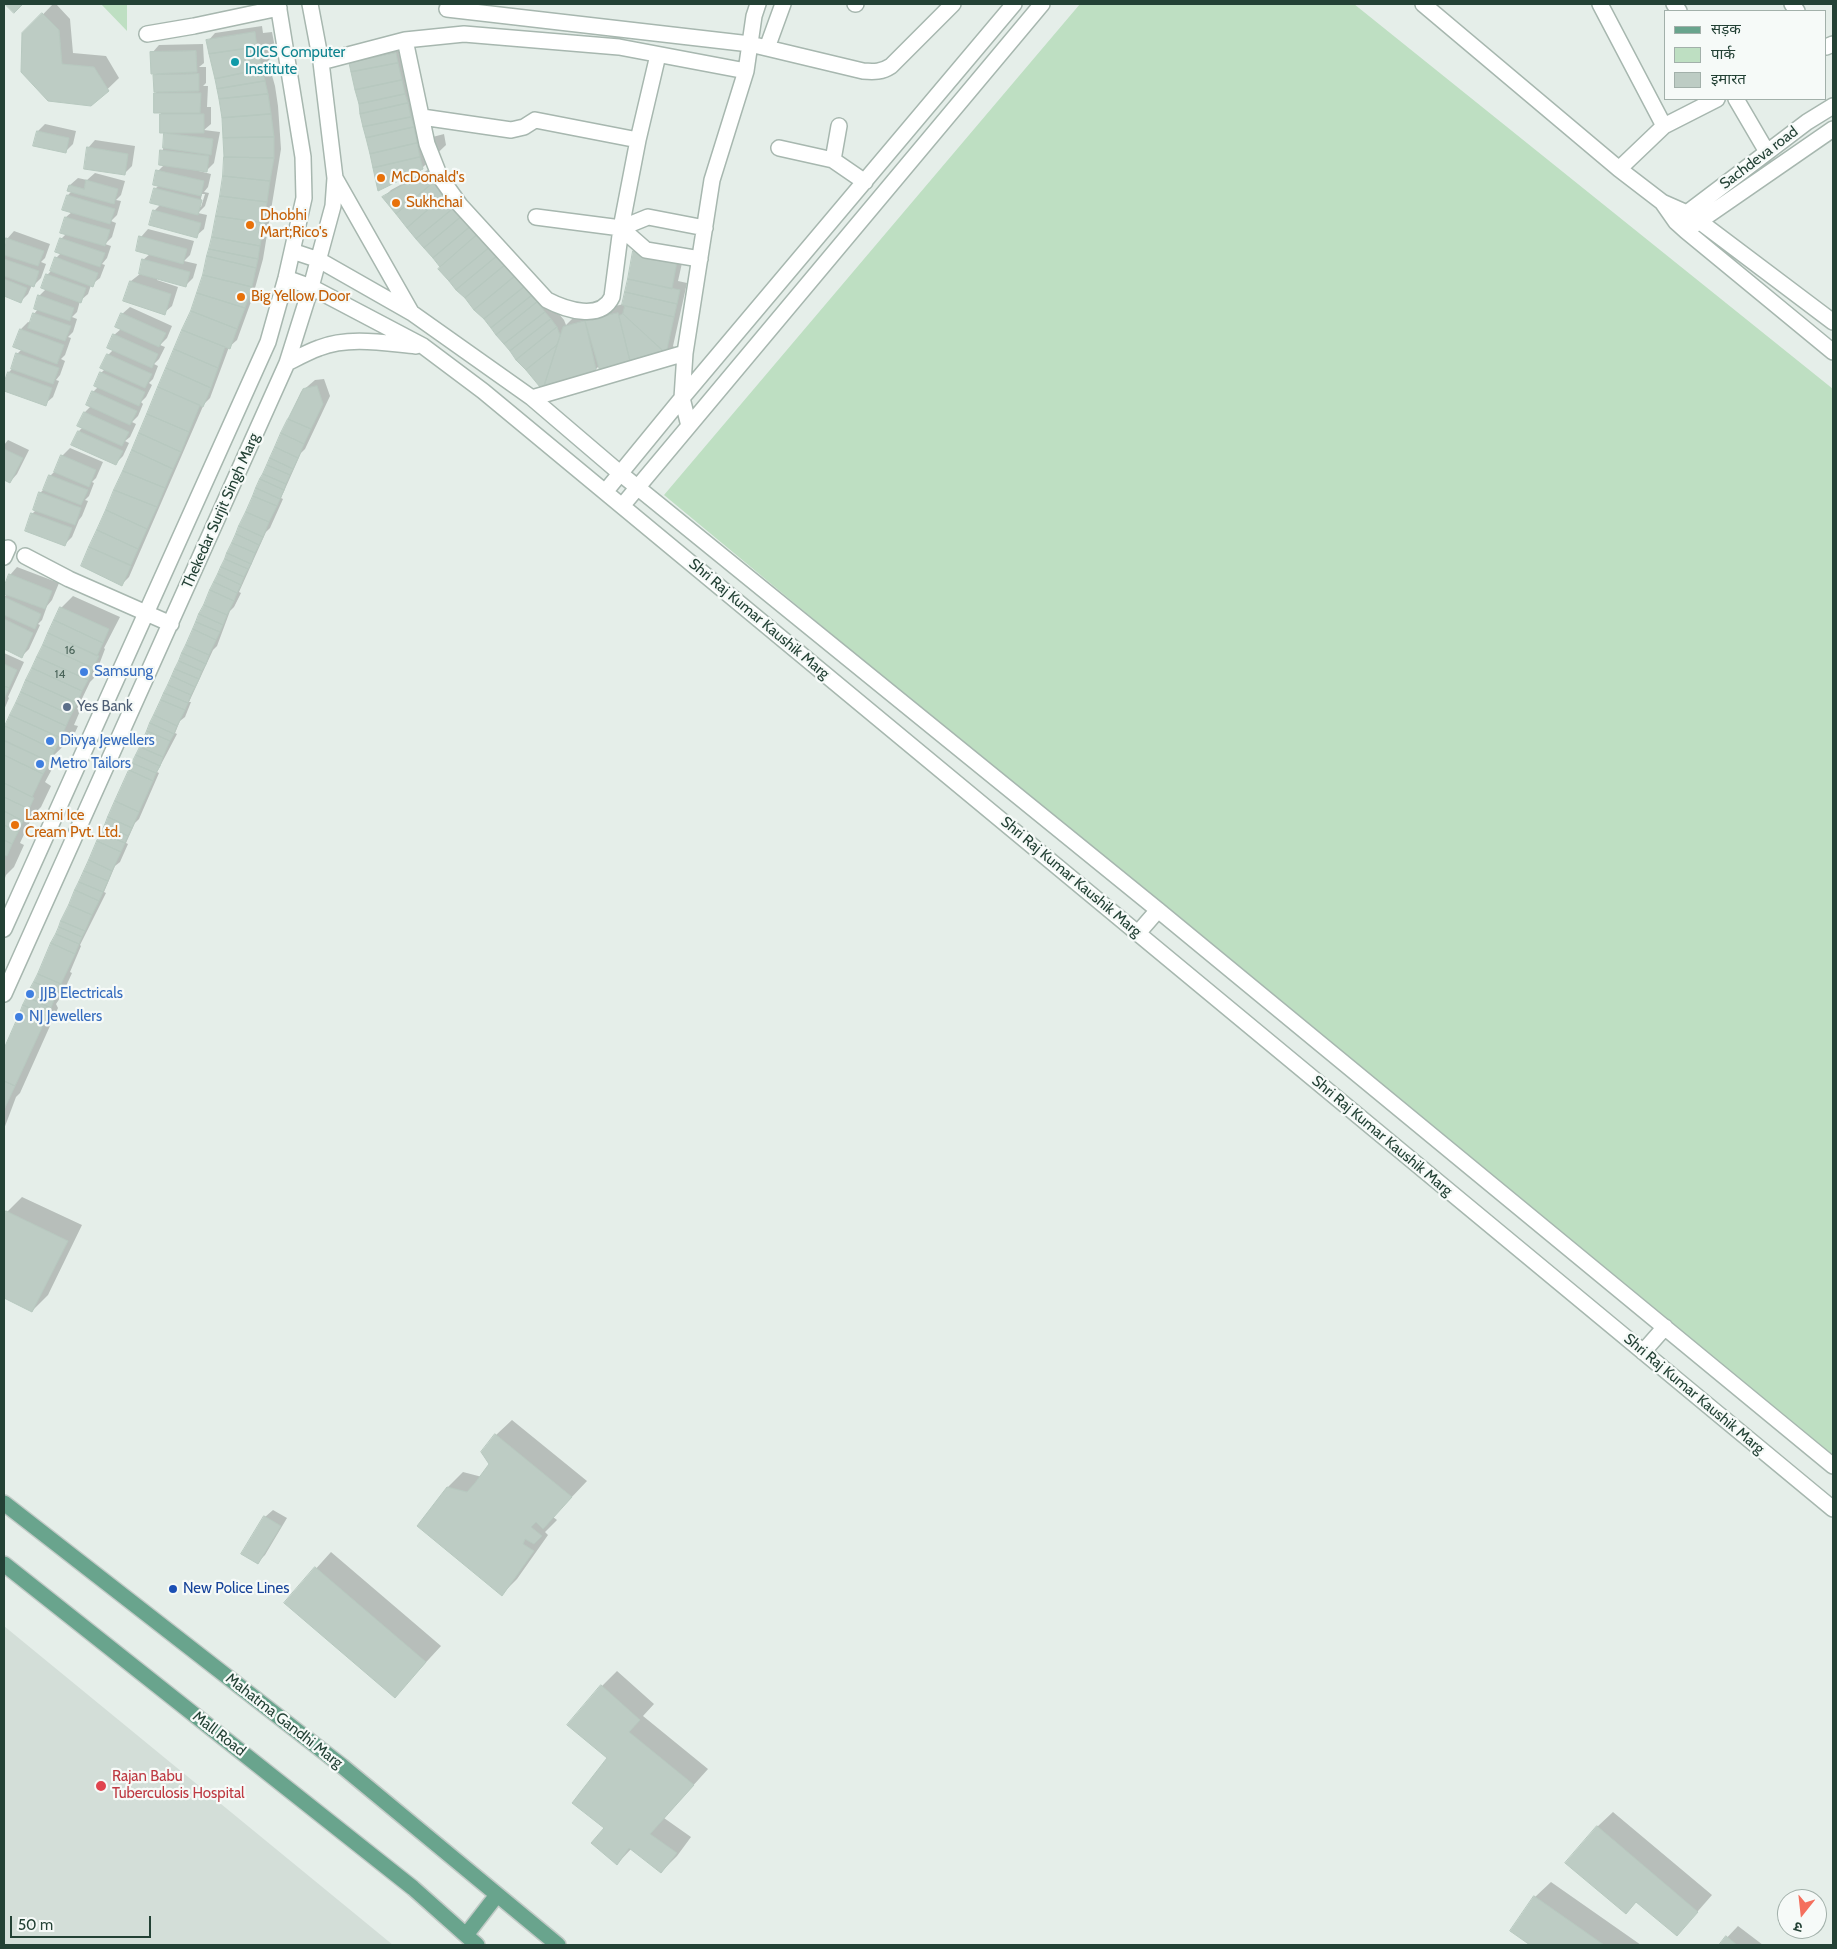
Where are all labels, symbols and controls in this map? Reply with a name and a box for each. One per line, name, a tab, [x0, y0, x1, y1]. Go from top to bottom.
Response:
legend	[1664, 10, 1827, 100]
text: सड़क	[1711, 20, 1741, 38]
place label: DICS Computer Institute	[245, 44, 345, 79]
text: पार्क	[1711, 45, 1735, 63]
marker: DICS Computer Institute	[229, 56, 241, 68]
text: इमारत	[1711, 70, 1746, 88]
street label: Sachdeva road	[1716, 123, 1802, 193]
place label: McDonald's	[391, 169, 465, 187]
marker: McDonald's	[375, 172, 387, 184]
place label: Sukhchai	[406, 194, 463, 212]
marker: Sukhchai	[390, 197, 402, 209]
place label: Dhobhi Mart;Rico's	[260, 207, 328, 242]
marker: Dhobhi Mart;Rico's	[244, 219, 256, 231]
place label: Big Yellow Door	[251, 288, 350, 306]
marker: Big Yellow Door	[235, 291, 247, 303]
street label: Thekedar Surjit Singh Marg	[179, 431, 263, 591]
street label: Shri Raj Kumar Kaushik Marg	[685, 555, 833, 683]
house number: 16	[65, 643, 75, 657]
place label: Samsung	[94, 663, 153, 681]
marker: Samsung	[78, 666, 90, 678]
house number: 14	[55, 667, 65, 681]
place label: Yes Bank	[77, 698, 133, 716]
marker: Yes Bank	[61, 701, 73, 713]
place label: Divya Jewellers	[60, 732, 155, 750]
marker: Divya Jewellers	[44, 735, 56, 747]
place label: Metro Tailors	[50, 755, 131, 773]
marker: Metro Tailors	[34, 758, 46, 770]
place label: Laxmi Ice Cream Pvt. Ltd.	[25, 807, 121, 842]
street label: Shri Raj Kumar Kaushik Marg	[997, 813, 1145, 941]
marker: Laxmi Ice Cream Pvt. Ltd.	[9, 819, 21, 831]
place label: JJB Electricals	[40, 985, 123, 1003]
marker: JJB Electricals	[24, 988, 36, 1000]
place label: NJ Jewellers	[29, 1008, 102, 1026]
marker: NJ Jewellers	[13, 1011, 25, 1023]
street label: Shri Raj Kumar Kaushik Marg	[1308, 1072, 1456, 1200]
street label: Shri Raj Kumar Kaushik Marg	[1620, 1330, 1768, 1458]
place label: New Police Lines	[183, 1580, 289, 1598]
marker: New Police Lines	[167, 1583, 179, 1595]
street label: Mahatma Gandhi Marg	[222, 1670, 346, 1772]
street label: Mall Road	[189, 1708, 249, 1760]
place label: Rajan Babu Tuberculosis Hospital	[112, 1768, 245, 1803]
marker: Rajan Babu Tuberculosis Hospital	[94, 1779, 108, 1793]
north arrow	[1777, 1889, 1827, 1939]
scale bar	[12, 1906, 154, 1938]
text: 50 m	[18, 1916, 53, 1934]
text: उ	[1792, 1918, 1805, 1937]

